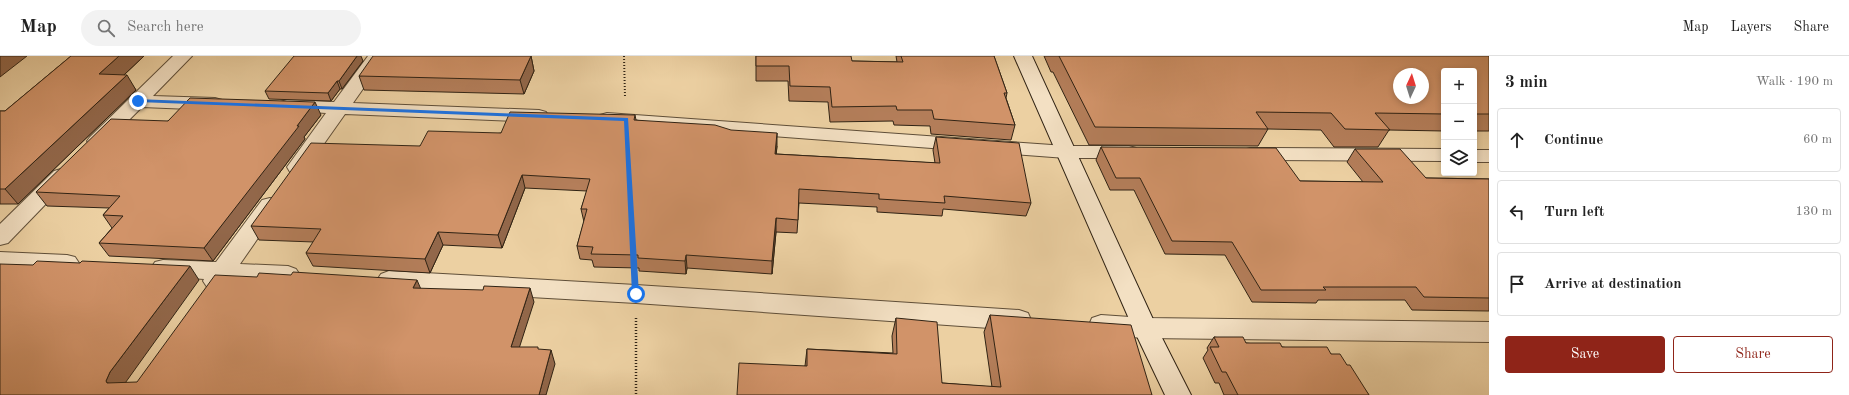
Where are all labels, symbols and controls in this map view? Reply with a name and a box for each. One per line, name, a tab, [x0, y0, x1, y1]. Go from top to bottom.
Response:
search box	[81, 10, 361, 46]
icon: search	[95, 17, 117, 39]
text: Map	[20, 18, 57, 37]
text: Search here	[127, 20, 204, 35]
text: Map	[1683, 20, 1709, 34]
text: Layers	[1731, 20, 1772, 34]
text: Share	[1794, 20, 1829, 34]
north arrow	[1393, 68, 1429, 104]
map controls	[1441, 68, 1477, 176]
button: +	[1441, 68, 1477, 104]
text: 3 min	[1505, 74, 1548, 91]
text: Walk · 190 m	[1756, 75, 1833, 88]
route end	[129, 92, 147, 110]
button: −	[1441, 104, 1477, 140]
icon: ahead	[1506, 129, 1528, 151]
text: Continue	[1544, 133, 1603, 148]
text: 60 m	[1803, 133, 1832, 146]
button: layers	[1441, 140, 1477, 176]
icon: left	[1506, 201, 1528, 223]
text: Turn left	[1544, 205, 1604, 220]
text: 130 m	[1795, 205, 1832, 218]
icon: arrive	[1506, 273, 1528, 295]
text: Arrive at destination	[1544, 277, 1682, 292]
route start	[627, 285, 645, 303]
button: Save	[1505, 336, 1665, 373]
button: Share	[1673, 336, 1833, 373]

